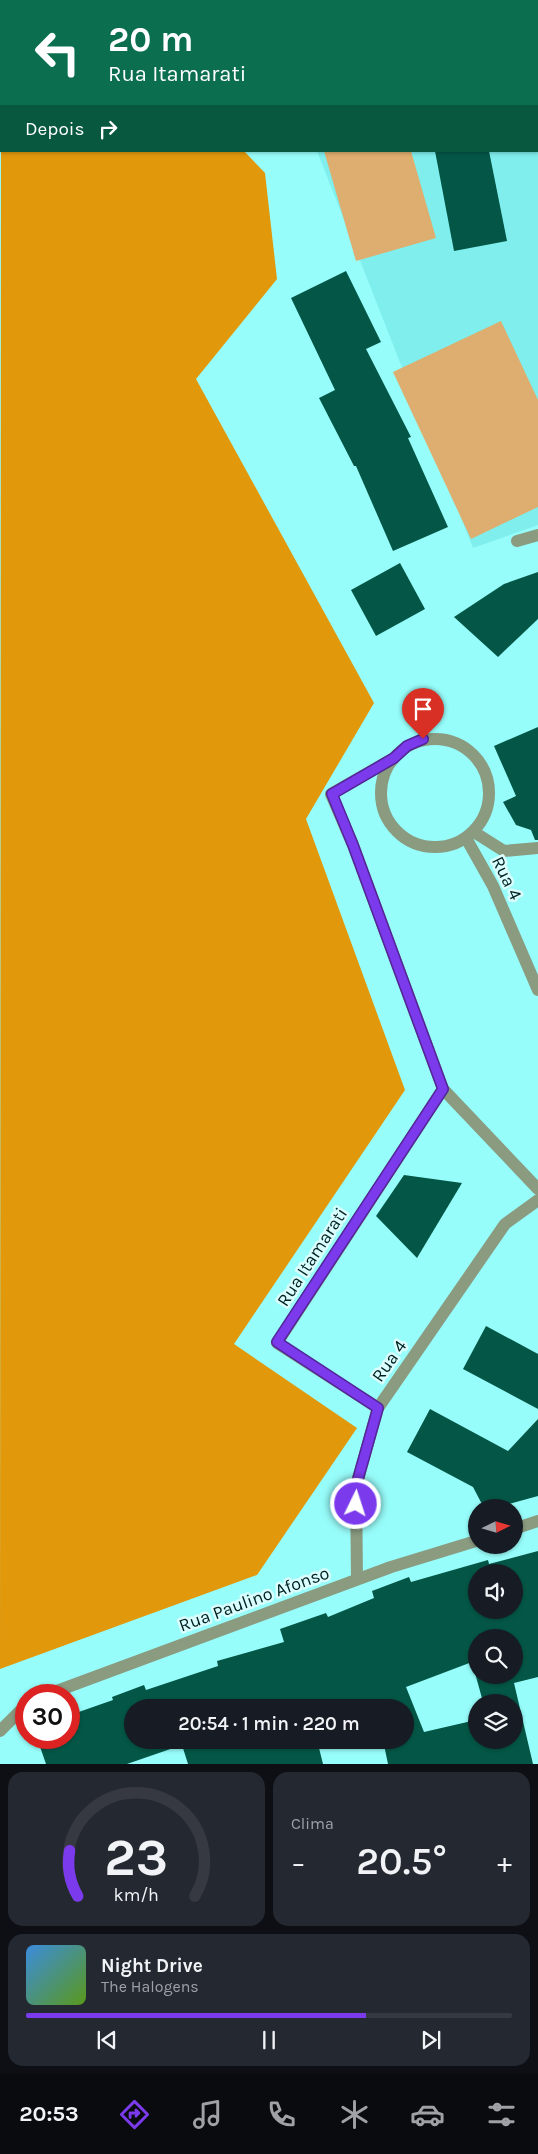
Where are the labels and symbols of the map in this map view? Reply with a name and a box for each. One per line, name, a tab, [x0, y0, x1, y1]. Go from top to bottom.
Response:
pin	[402, 688, 444, 739]
street label: Rua 4	[487, 852, 527, 904]
street label: Rua Itamarati	[272, 1204, 352, 1310]
street label: Rua 4	[367, 1336, 411, 1386]
position arrow	[329, 1477, 381, 1529]
north arrow	[468, 1499, 522, 1554]
street label: Rua Paulino Afonso	[176, 1562, 332, 1636]
speed limit sign: 30	[15, 1684, 80, 1749]

